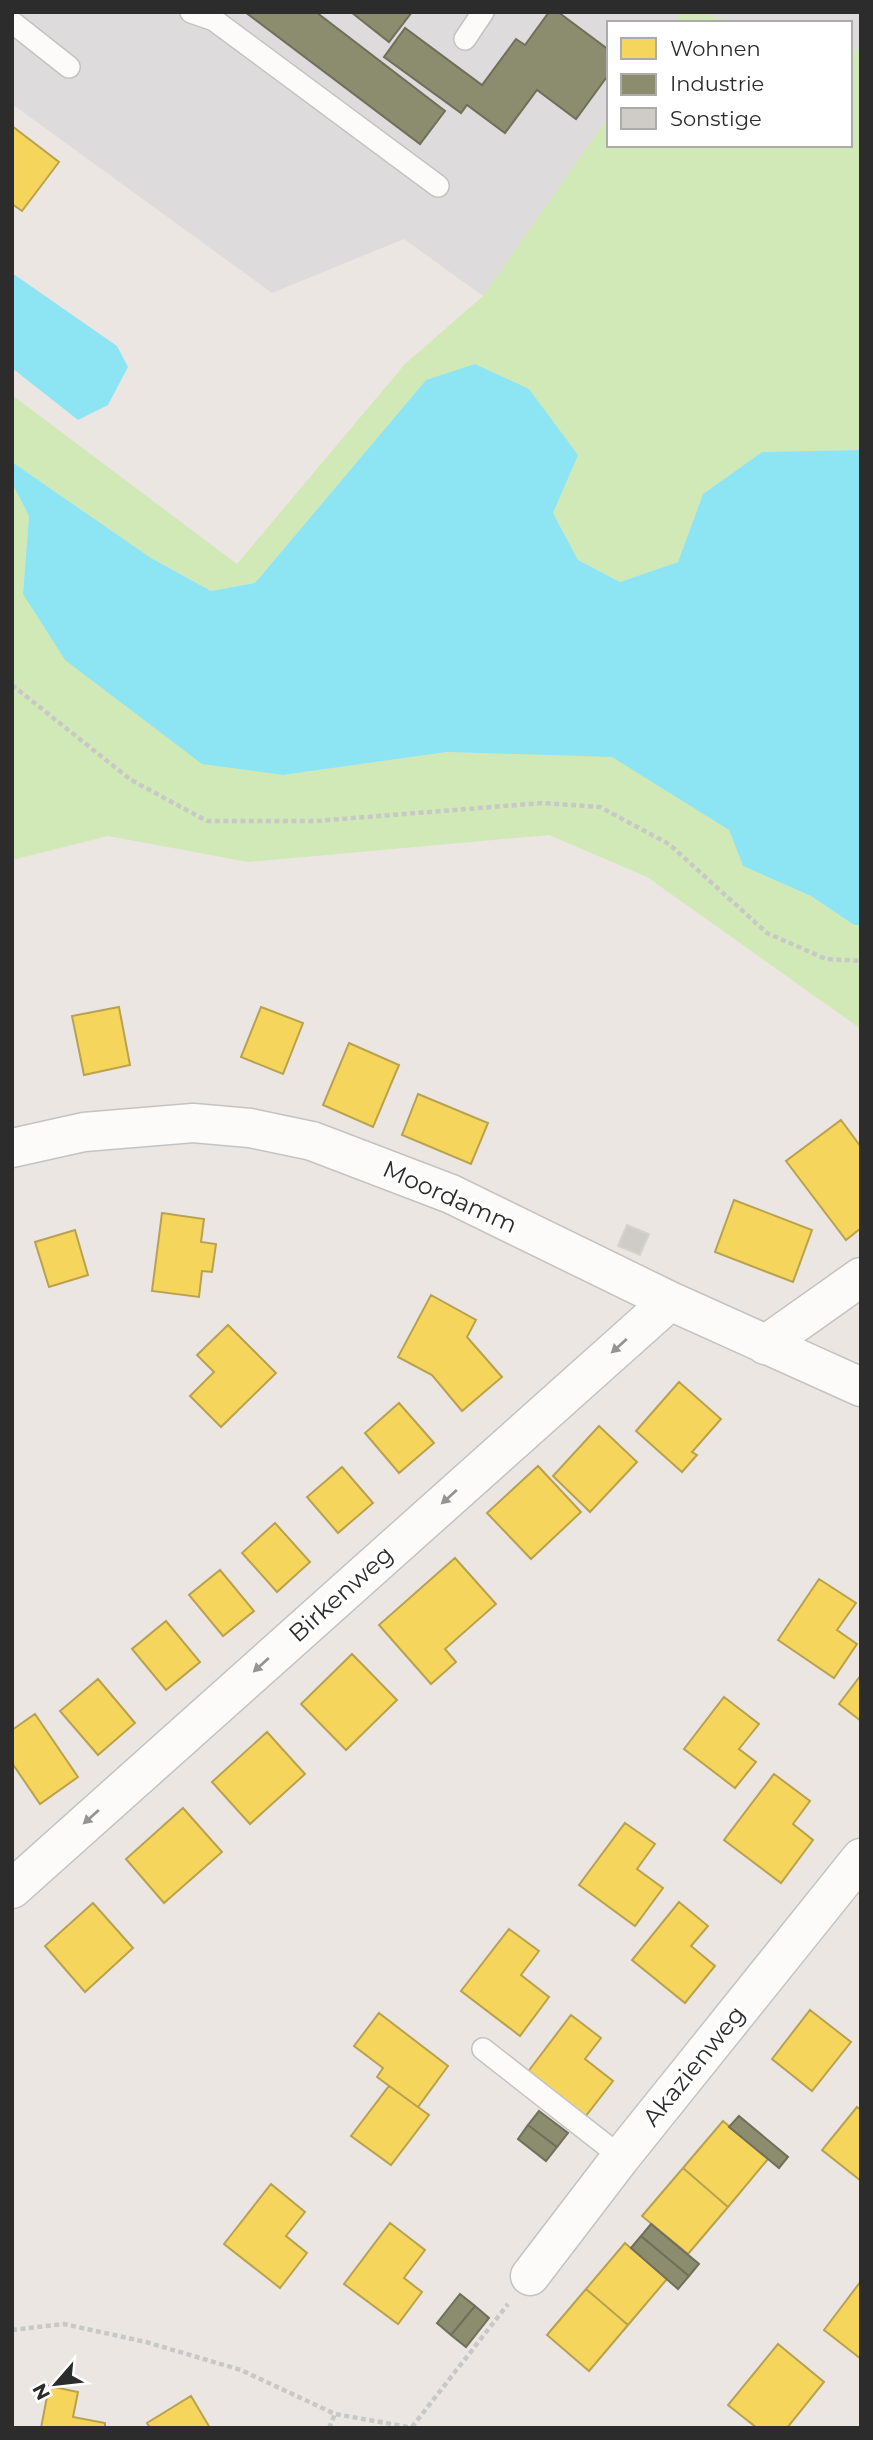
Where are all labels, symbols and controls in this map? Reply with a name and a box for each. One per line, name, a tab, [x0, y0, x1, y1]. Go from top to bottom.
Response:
legend	[607, 21, 852, 147]
text: Wohnen	[670, 36, 761, 61]
text: Industrie	[670, 71, 764, 96]
text: Sonstige	[670, 106, 762, 131]
street label: Moordamm	[379, 1154, 522, 1239]
one-way arrow	[610, 1338, 628, 1354]
one-way arrow	[441, 1489, 458, 1505]
street label: Birkenweg	[283, 1539, 399, 1648]
one-way arrow	[252, 1657, 270, 1673]
one-way arrow	[83, 1808, 100, 1824]
street label: Akazienweg	[636, 2000, 751, 2132]
north arrow	[21, 2349, 91, 2419]
text: N	[28, 2380, 55, 2404]

